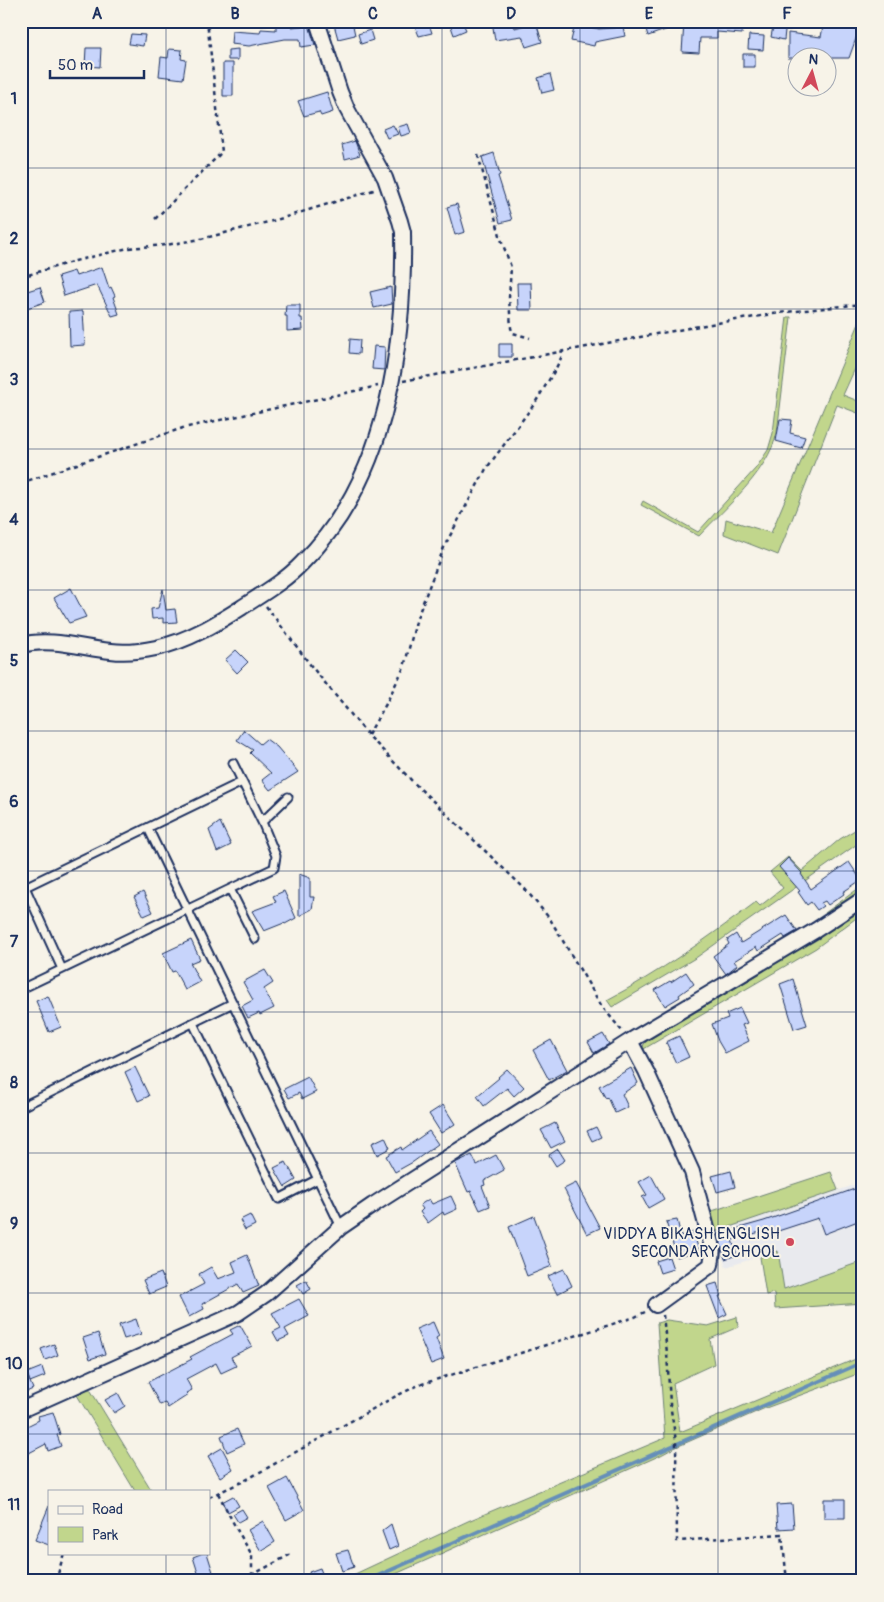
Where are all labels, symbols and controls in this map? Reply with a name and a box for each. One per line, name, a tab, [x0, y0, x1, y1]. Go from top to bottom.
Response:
text: A	[92, 4, 103, 24]
text: B	[230, 4, 240, 24]
text: C	[368, 4, 378, 24]
text: D	[506, 4, 516, 24]
text: E	[645, 4, 654, 24]
text: F	[782, 4, 792, 24]
scale bar	[50, 48, 144, 80]
north arrow	[786, 48, 836, 98]
text: N	[808, 51, 819, 69]
text: 50 m	[58, 56, 93, 75]
text: 1	[11, 89, 17, 109]
text: 2	[10, 229, 19, 249]
text: 3	[10, 370, 19, 390]
text: 4	[9, 510, 19, 530]
text: 5	[10, 651, 19, 671]
text: 6	[9, 792, 19, 812]
text: 7	[10, 932, 19, 952]
text: 8	[10, 1073, 18, 1093]
text: 9	[10, 1214, 18, 1234]
place label: VIDDYA BIKASH ENGLISH SECONDARY SCHOOL	[603, 1224, 780, 1262]
marker: VIDDYA BIKASH ENGLISH SECONDARY SCHOOL	[784, 1236, 796, 1248]
text: 10	[5, 1354, 23, 1374]
legend	[48, 1490, 210, 1554]
text: 11	[8, 1495, 20, 1515]
text: Road	[92, 1500, 123, 1519]
text: Park	[92, 1526, 119, 1545]

